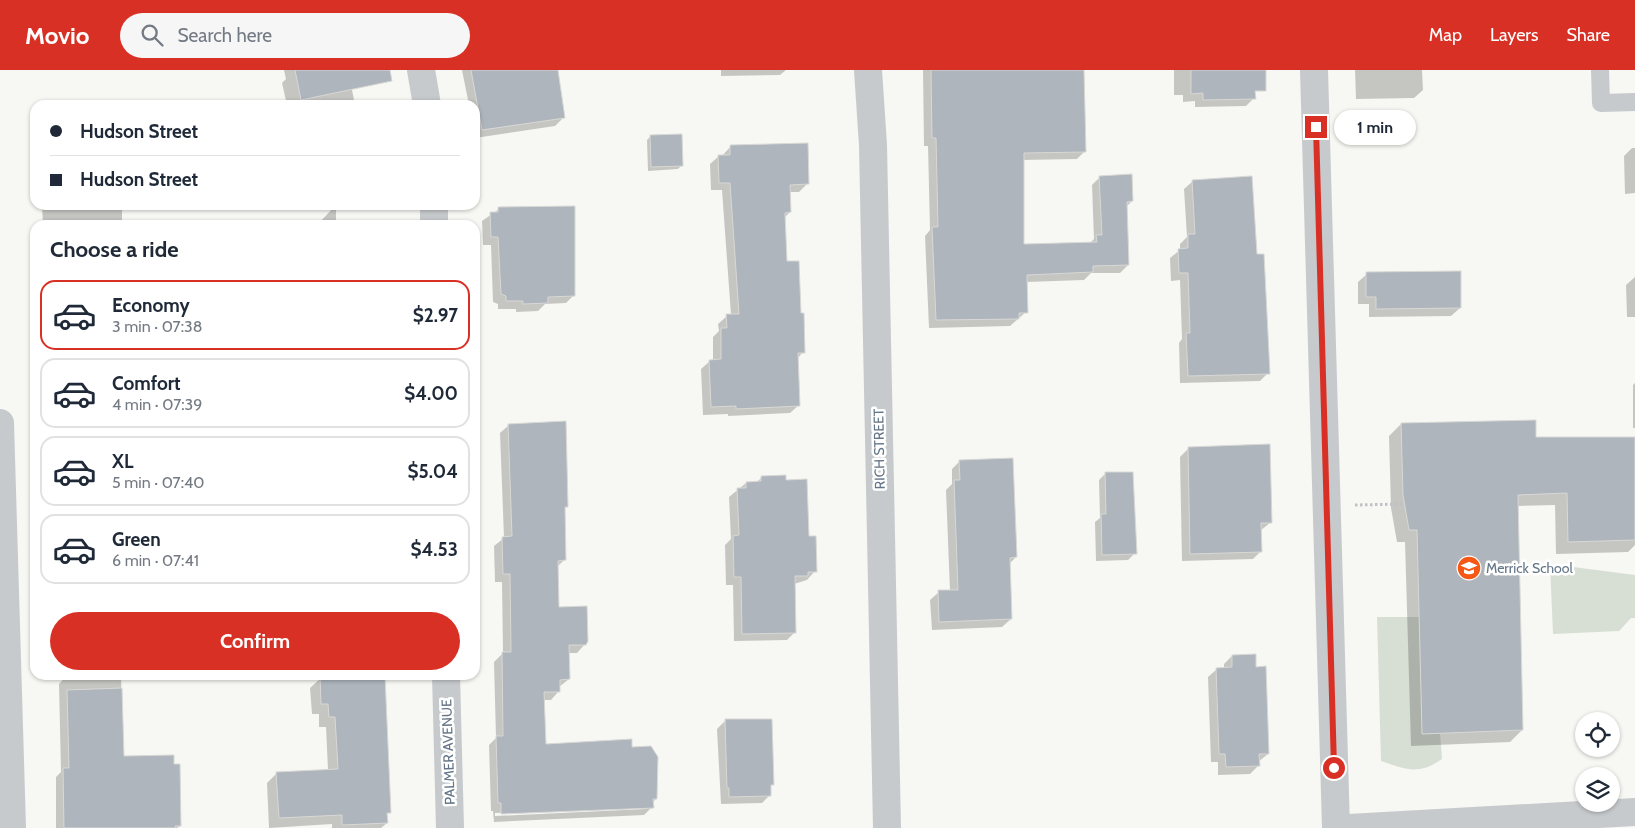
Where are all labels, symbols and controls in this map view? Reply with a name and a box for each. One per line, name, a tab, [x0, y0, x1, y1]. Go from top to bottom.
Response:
search box	[120, 13, 470, 58]
text: Movio	[25, 21, 90, 50]
icon: search	[138, 21, 166, 49]
text: Search here	[178, 24, 272, 47]
text: Map	[1429, 24, 1462, 46]
text: Layers	[1490, 24, 1539, 46]
text: Share	[1567, 24, 1610, 46]
callout: 1 min	[1334, 110, 1416, 144]
route end	[1305, 116, 1327, 138]
text: 1 min	[1357, 118, 1393, 137]
text: Hudson Street	[80, 120, 198, 143]
text: Hudson Street	[80, 168, 198, 191]
text: Choose a ride	[50, 236, 179, 263]
icon: car	[52, 293, 97, 338]
text: Economy	[112, 294, 190, 317]
text: $2.97	[413, 304, 458, 327]
text: 3 min · 07:38	[112, 317, 202, 336]
icon: car	[52, 371, 97, 416]
text: Comfort	[112, 372, 181, 395]
text: $4.00	[404, 382, 458, 405]
text: 4 min · 07:39	[112, 395, 202, 414]
street label: RICH STREET	[869, 408, 889, 490]
icon: car	[52, 449, 97, 494]
text: XL	[112, 450, 133, 473]
text: $5.04	[408, 460, 458, 483]
text: 5 min · 07:40	[112, 473, 204, 492]
icon: car	[52, 527, 97, 572]
text: Green	[112, 528, 161, 551]
text: $4.53	[411, 538, 458, 561]
text: 6 min · 07:41	[112, 551, 199, 570]
school or university icon: Merrick School	[1456, 555, 1482, 581]
place label: Merrick School	[1486, 559, 1573, 577]
button: Confirm	[50, 612, 460, 670]
street label: PALMER AVENUE	[437, 699, 459, 805]
map controls	[1575, 712, 1620, 812]
button: locate	[1575, 712, 1620, 757]
route start	[1323, 757, 1345, 779]
button: layers	[1575, 767, 1620, 812]

